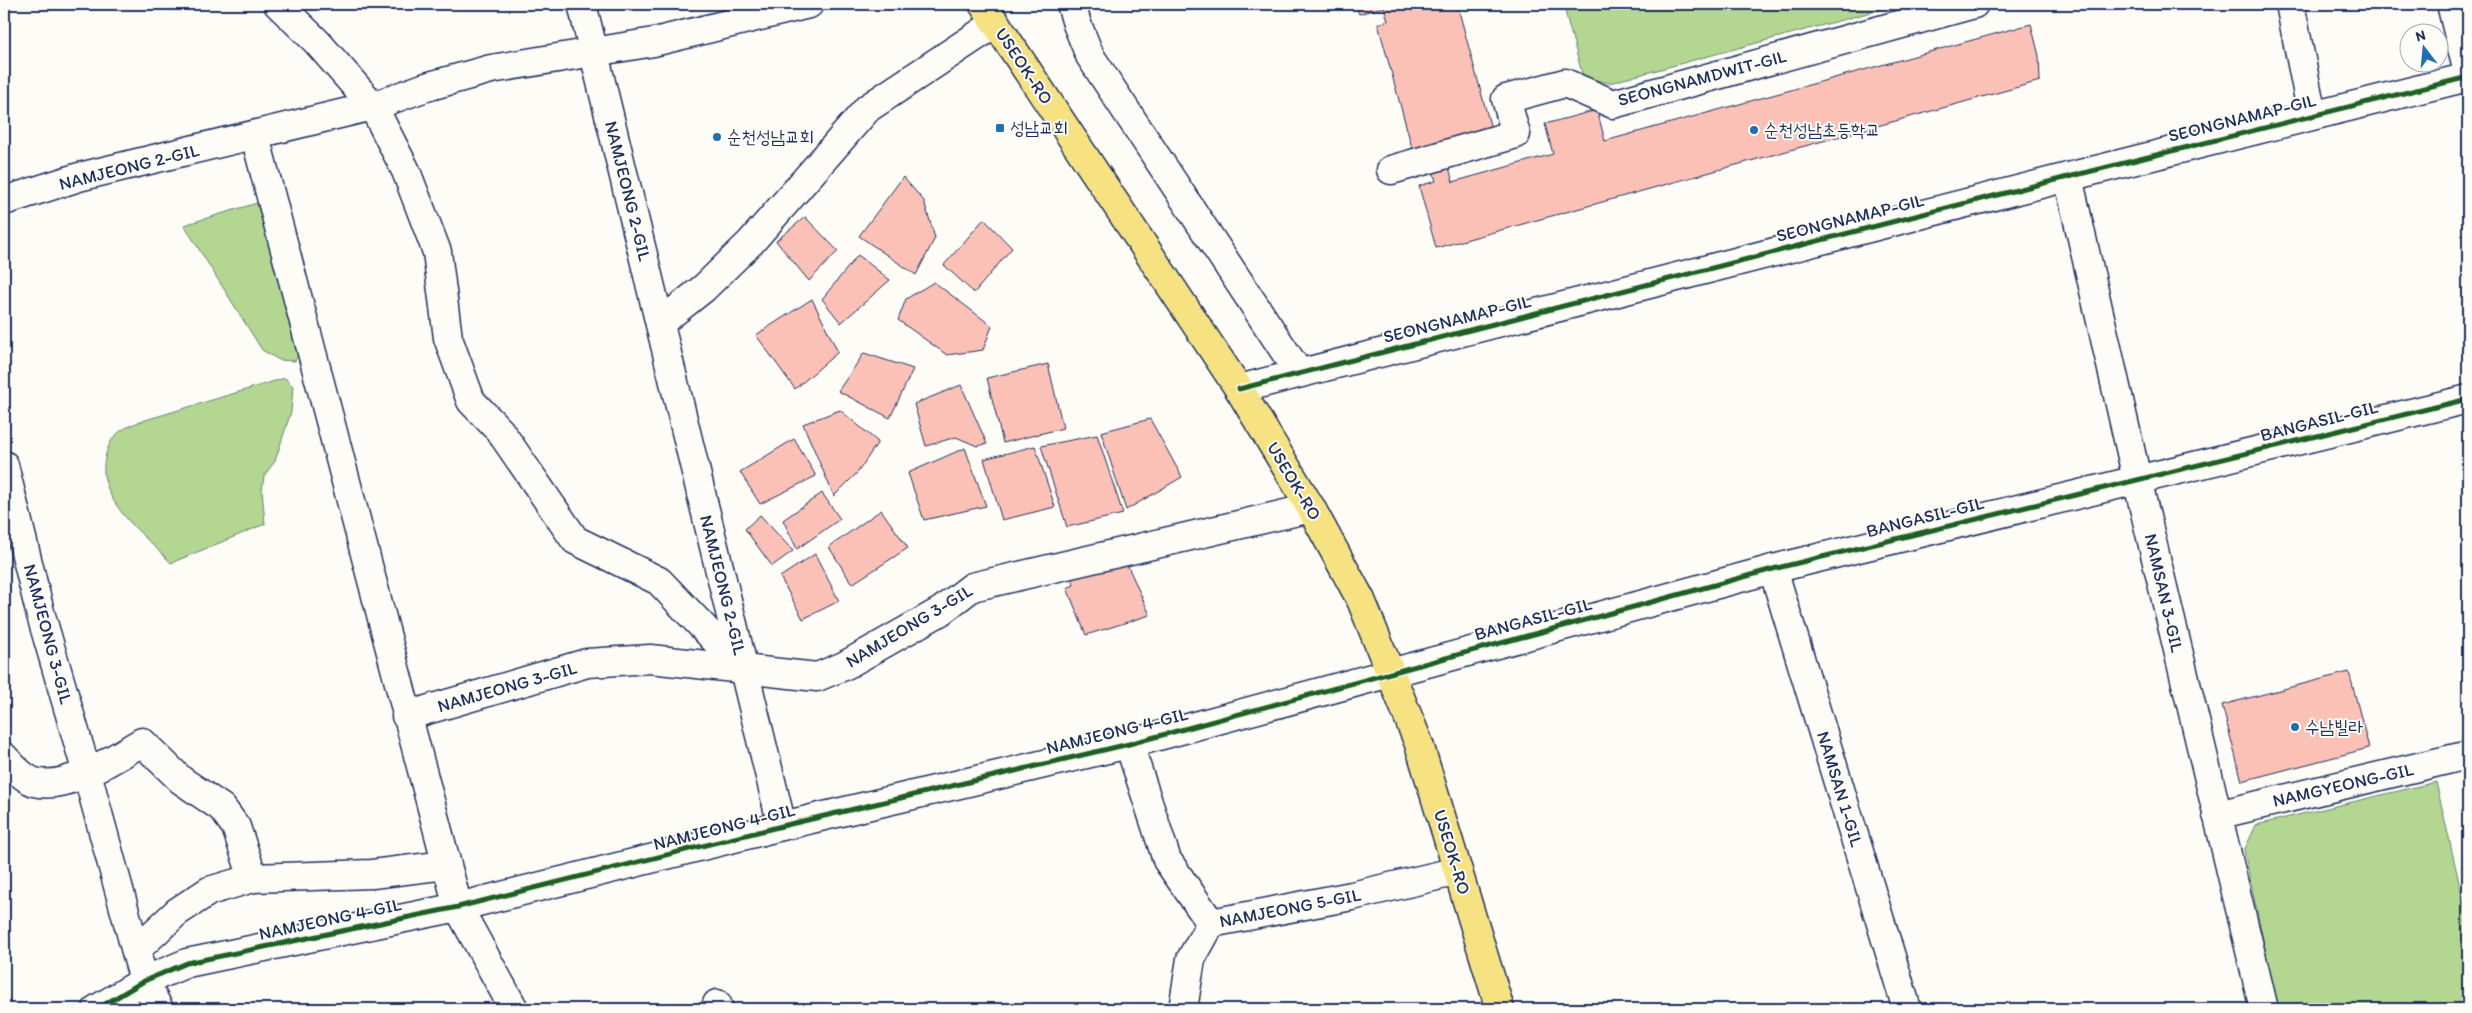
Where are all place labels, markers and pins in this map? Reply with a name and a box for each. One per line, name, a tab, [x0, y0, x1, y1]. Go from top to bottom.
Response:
place label: 성남교회	[1010, 117, 1068, 139]
place label: 순천성남초등학교	[1764, 119, 1880, 141]
marker: 성남교회	[994, 122, 1006, 134]
marker: 순천성남초등학교	[1748, 124, 1760, 136]
place label: 순천성남교회	[727, 126, 814, 148]
marker: 순천성남교회	[711, 131, 723, 143]
place label: 수남빌라	[2305, 716, 2363, 738]
marker: 수남빌라	[2289, 721, 2301, 733]

